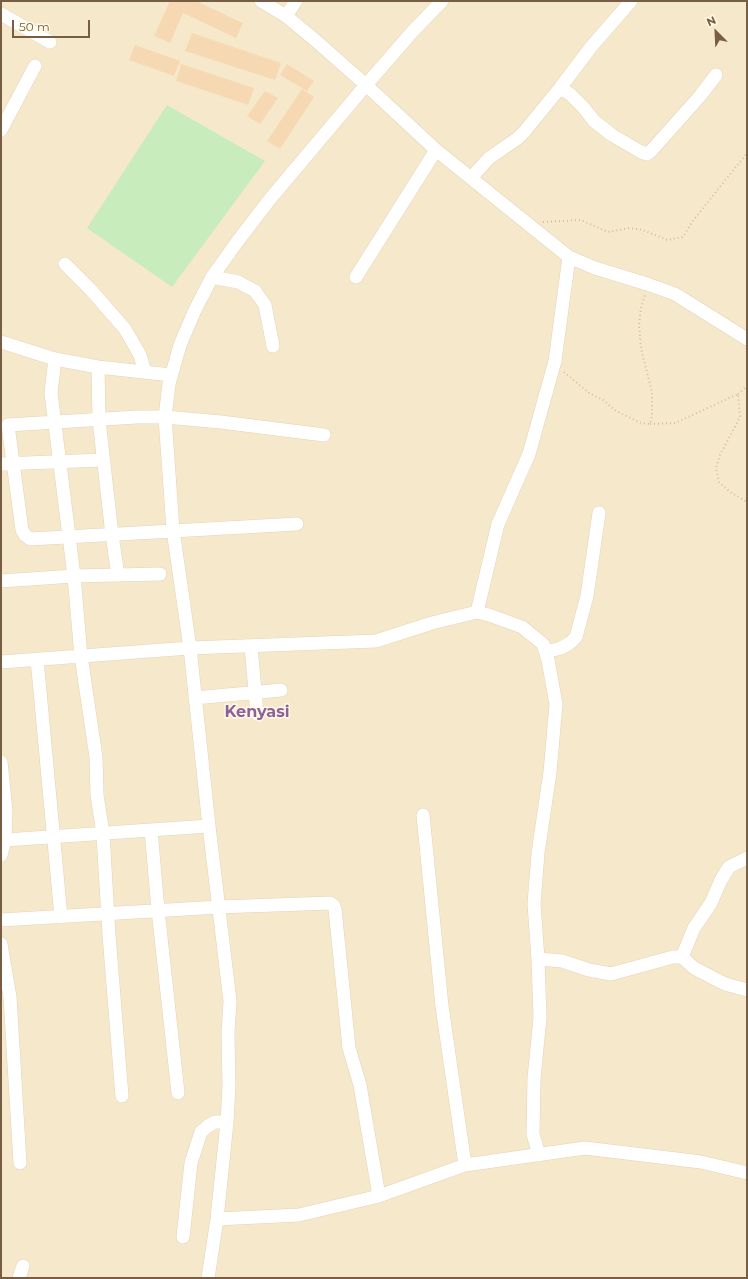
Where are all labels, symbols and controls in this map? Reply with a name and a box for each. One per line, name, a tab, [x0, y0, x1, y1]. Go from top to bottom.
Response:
scale bar	[14, 12, 92, 38]
north arrow	[696, 12, 736, 52]
text: N	[704, 13, 718, 29]
text: 50 m	[19, 19, 50, 34]
district label: Kenyasi	[225, 702, 289, 722]

